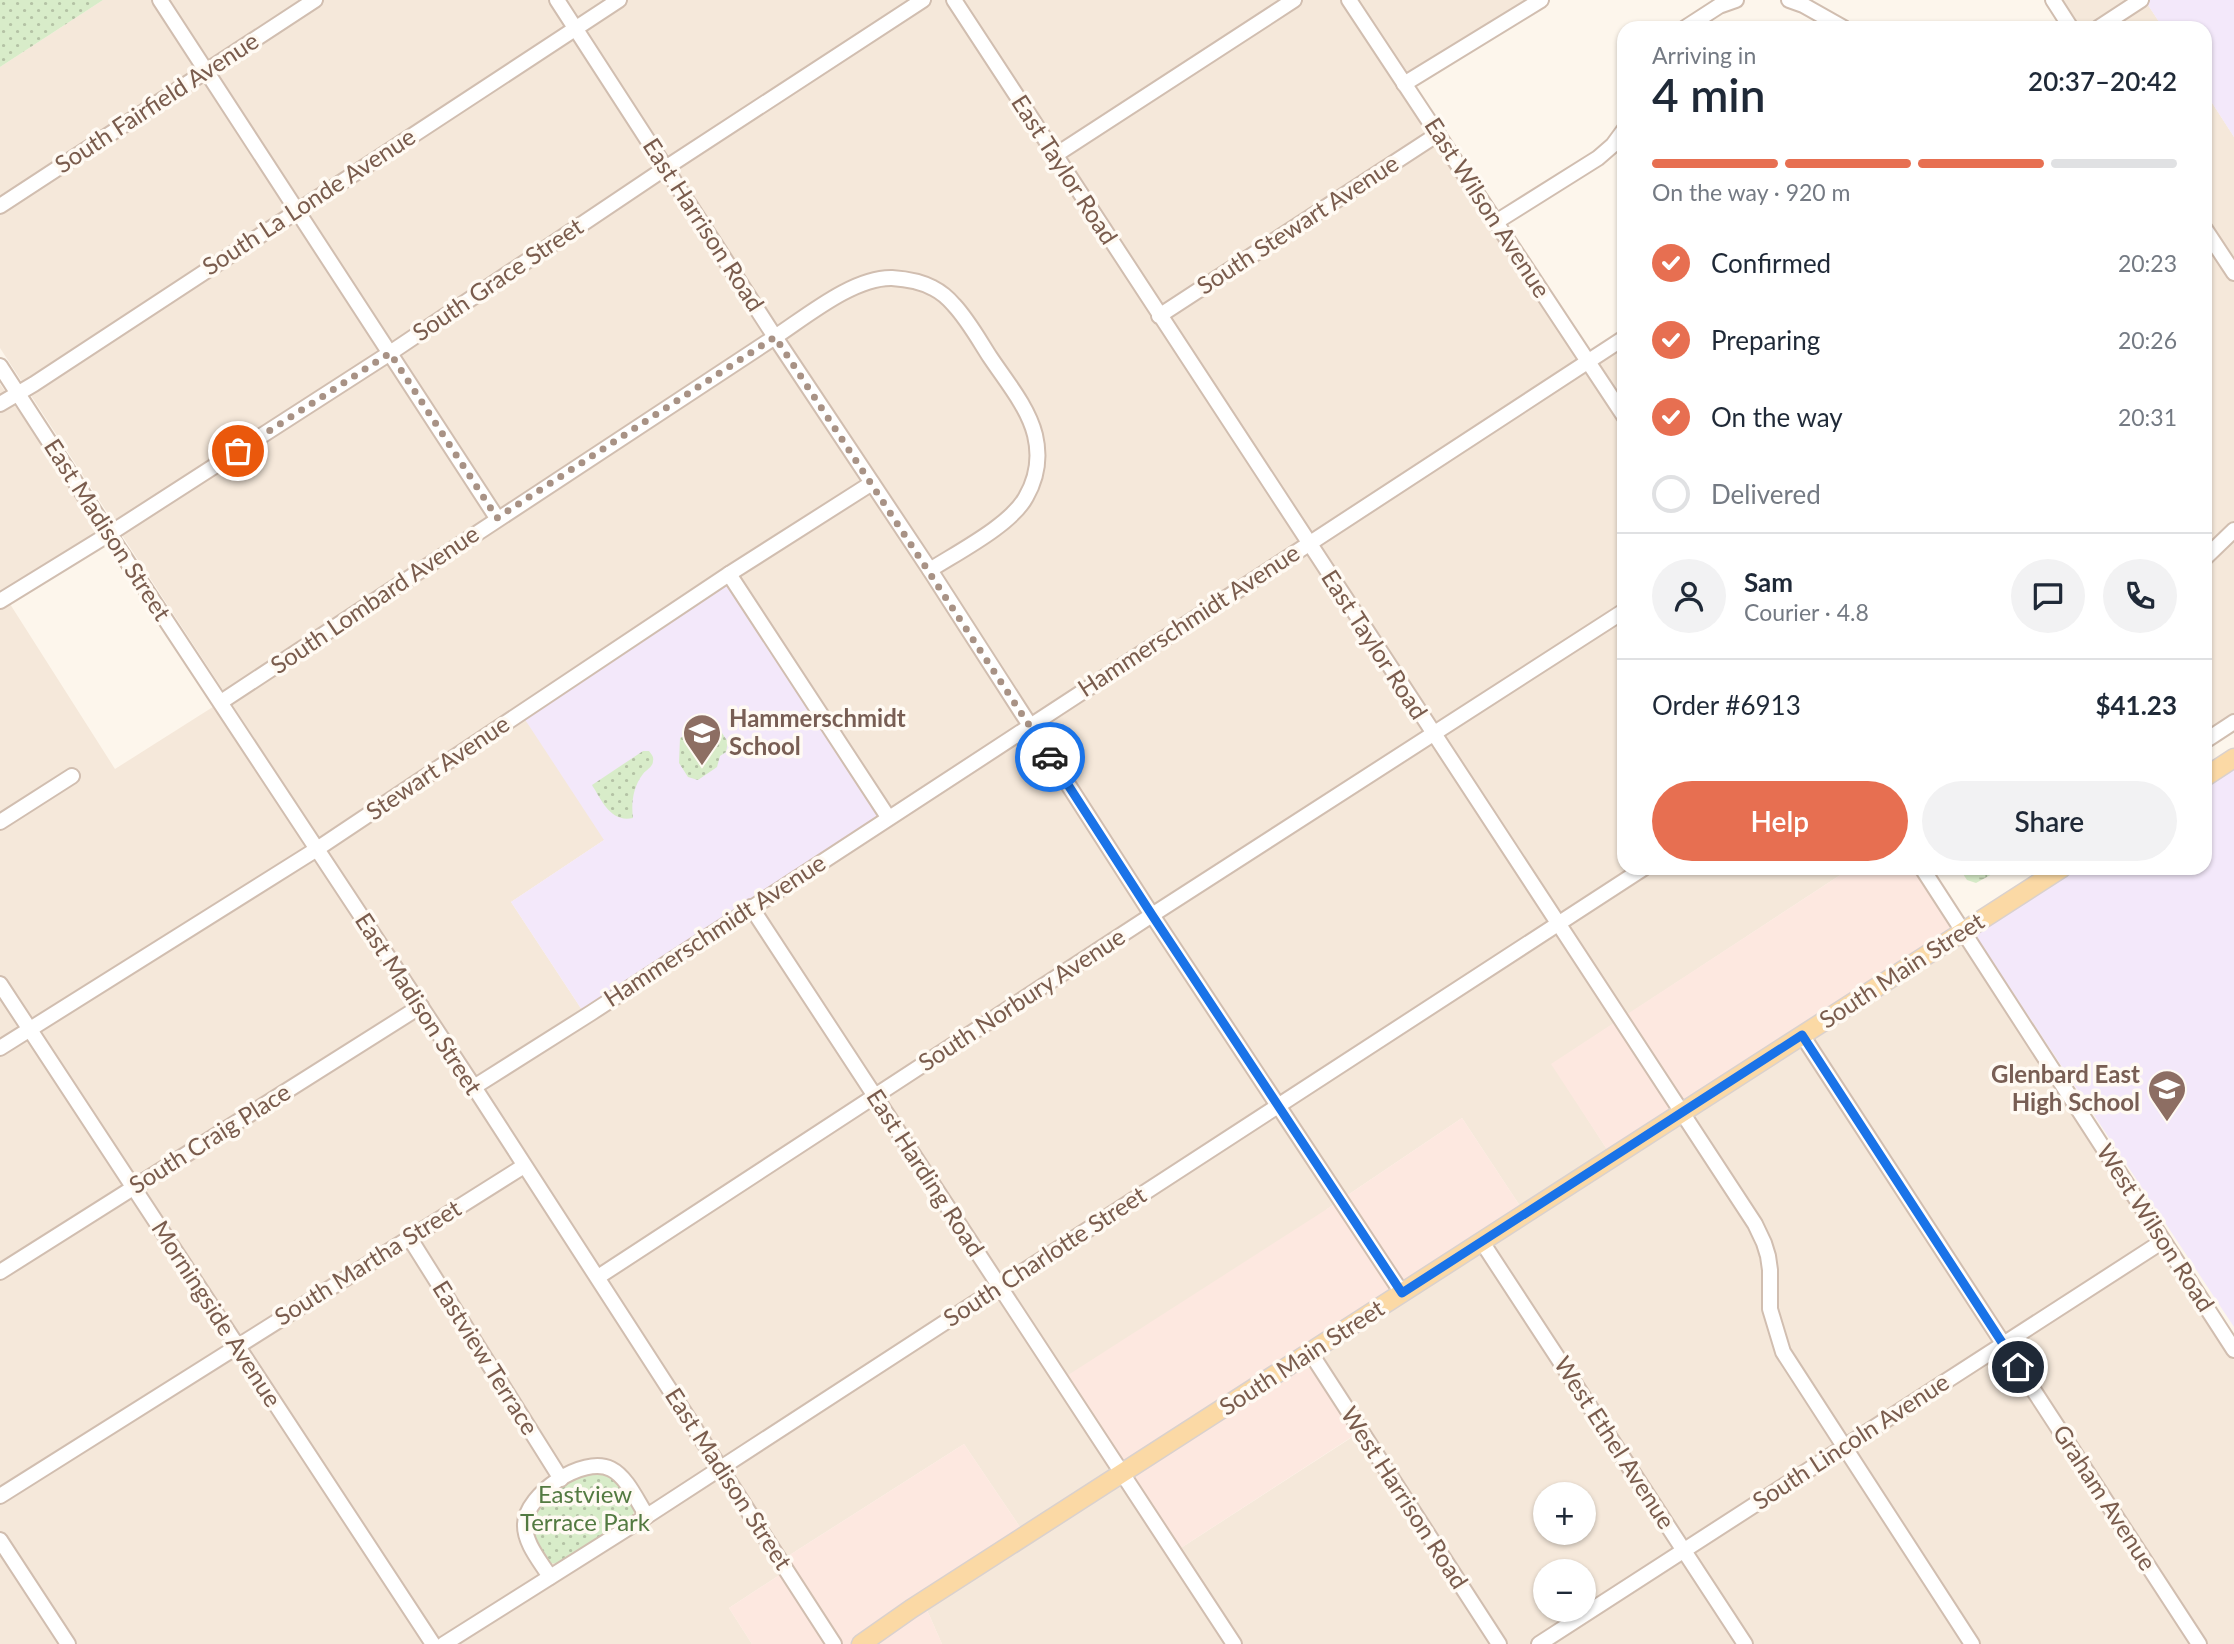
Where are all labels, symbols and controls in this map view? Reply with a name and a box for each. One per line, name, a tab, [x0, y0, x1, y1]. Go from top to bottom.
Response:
street label: South Fairfield Avenue	[49, 25, 263, 178]
text: Arriving in	[1652, 41, 1756, 69]
text: 20:37–20:42	[2028, 65, 2177, 97]
text: 4 min	[1652, 67, 1766, 122]
street label: East Taylor Road	[1006, 89, 1124, 249]
street label: East Wilson Avenue	[1419, 112, 1557, 303]
street label: South La Londe Avenue	[196, 121, 420, 280]
street label: East Harrison Road	[637, 132, 771, 316]
street label: South Stewart Avenue	[1191, 148, 1403, 300]
text: On the way · 920 m	[1652, 178, 1851, 206]
street label: South Grace Street	[406, 211, 588, 346]
icon: check	[1652, 244, 1690, 282]
text: Confirmed	[1711, 247, 1831, 279]
text: 20:23	[2118, 249, 2177, 277]
icon: check	[1652, 321, 1690, 359]
text: Preparing	[1711, 324, 1820, 356]
text: 20:26	[2118, 326, 2177, 354]
icon: check	[1652, 398, 1690, 436]
text: On the way	[1711, 401, 1843, 433]
text: 20:31	[2118, 403, 2177, 431]
pin	[208, 421, 268, 481]
icon: bag	[219, 432, 257, 470]
street label: East Madison Street	[39, 433, 178, 626]
text: Delivered	[1711, 478, 1821, 510]
street label: South Lombard Avenue	[265, 518, 484, 679]
street label: Hammerschmidt Avenue	[1072, 537, 1304, 702]
button: person	[1652, 559, 1726, 633]
button: chat	[2011, 559, 2085, 633]
button: phone	[2103, 559, 2177, 633]
street label: East Taylor Road	[1316, 564, 1434, 724]
text: Sam	[1744, 566, 1793, 598]
text: Courier · 4.8	[1744, 598, 1869, 626]
text: Order #6913	[1652, 689, 1801, 721]
text: $41.23	[2095, 689, 2177, 721]
place label: Hammerschmidt School	[729, 703, 906, 760]
street label: Stewart Avenue	[360, 708, 514, 825]
school or university icon: Hammerschmidt School	[681, 712, 723, 767]
courier	[1015, 722, 1085, 792]
icon: car	[1031, 738, 1069, 776]
button: Help	[1652, 781, 1908, 861]
button: Share	[1922, 781, 2177, 861]
street label: Hammerschmidt Avenue	[598, 847, 830, 1012]
street label: South Main Street	[1813, 906, 1989, 1034]
street label: East Madison Street	[350, 907, 489, 1100]
street label: South Norbury Avenue	[912, 921, 1130, 1076]
place label: Glenbard East High School	[1991, 1059, 2140, 1116]
school or university icon: Glenbard East High School	[2146, 1068, 2188, 1123]
street label: South Craig Place	[123, 1076, 295, 1199]
street label: East Harding Road	[861, 1083, 991, 1261]
street label: West Wilson Road	[2091, 1138, 2221, 1316]
street label: South Charlotte Street	[938, 1179, 1151, 1332]
street label: South Martha Street	[269, 1193, 466, 1331]
street label: Morningside Avenue	[146, 1215, 288, 1412]
street label: Eastview Terrace	[427, 1275, 545, 1440]
street label: South Main Street	[1213, 1293, 1389, 1421]
pin	[1988, 1337, 2048, 1397]
icon: home	[1999, 1348, 2037, 1386]
street label: West Ethel Avenue	[1549, 1351, 1682, 1534]
street label: South Lincoln Avenue	[1747, 1366, 1954, 1515]
street label: East Madison Street	[660, 1382, 799, 1575]
street label: West Harrison Road	[1336, 1401, 1475, 1594]
street label: Graham Avenue	[2047, 1419, 2163, 1575]
park label: Eastview Terrace Park	[520, 1479, 651, 1536]
map controls	[1533, 1482, 1596, 1622]
button: +	[1533, 1482, 1596, 1545]
button: −	[1533, 1559, 1596, 1622]

